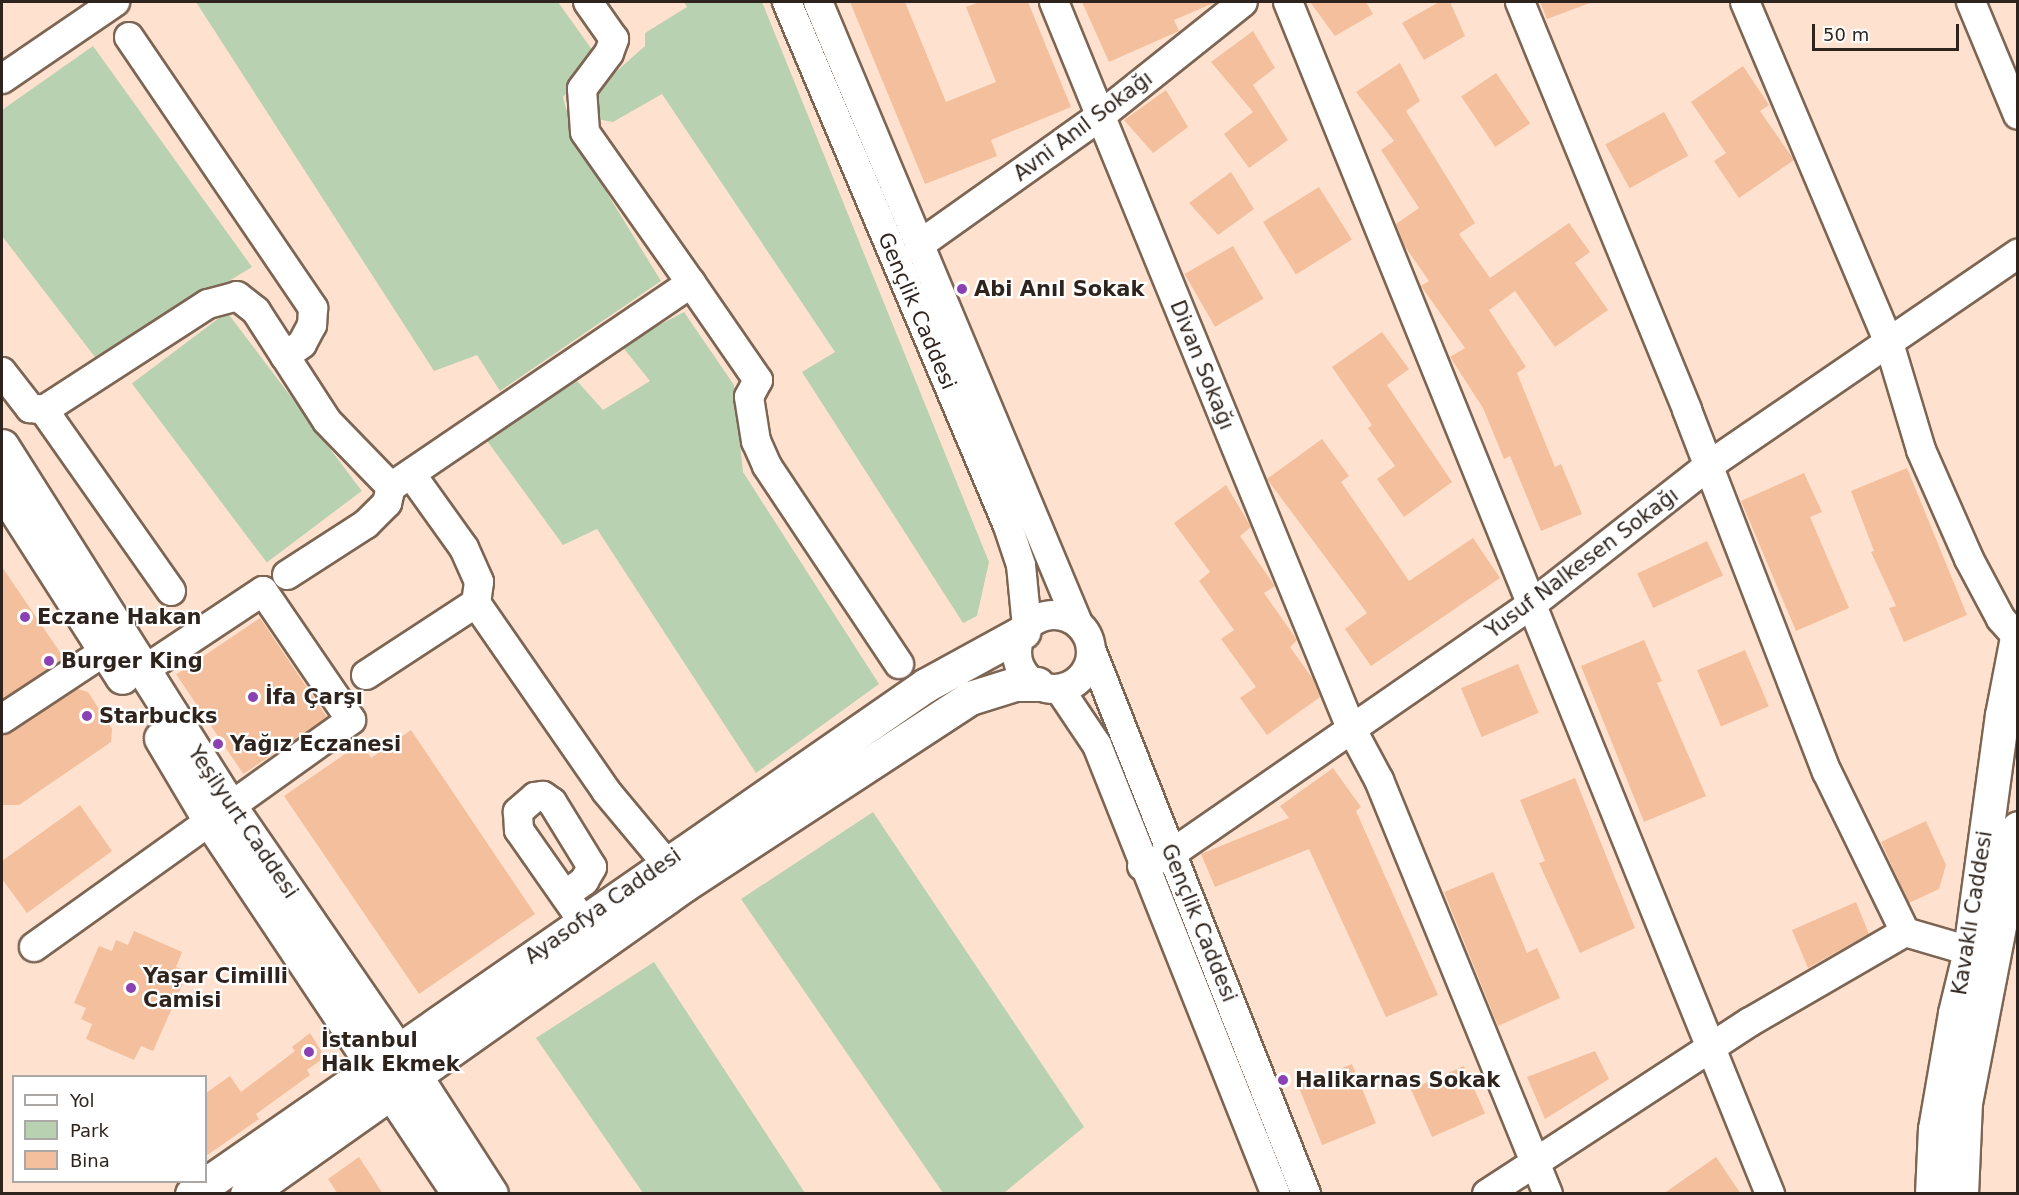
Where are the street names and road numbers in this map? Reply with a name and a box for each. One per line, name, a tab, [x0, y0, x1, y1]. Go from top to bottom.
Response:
street label: Avni Anıl Sokağı	[1009, 66, 1157, 186]
street label: Gençlik Caddesi	[872, 229, 962, 393]
street label: Divan Sokağı	[1165, 297, 1239, 433]
street label: Yusuf Nalkesen Sokağı	[1481, 482, 1683, 644]
street label: Yeşilyurt Caddesi	[183, 741, 303, 903]
street label: Kavaklı Caddesi	[1947, 829, 1997, 997]
street label: Gençlik Caddesi	[1156, 840, 1242, 1006]
street label: Ayasofya Caddesi	[520, 843, 686, 969]

